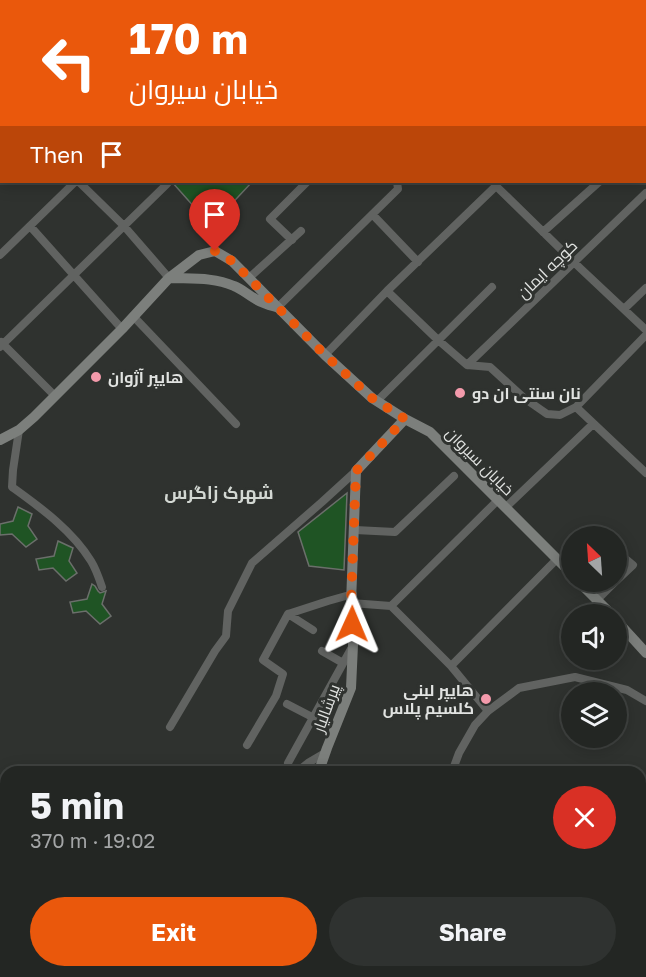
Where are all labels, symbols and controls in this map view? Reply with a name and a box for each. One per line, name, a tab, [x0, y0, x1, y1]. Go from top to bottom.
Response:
text: 170 m	[129, 13, 248, 63]
icon: left	[30, 24, 108, 102]
text: خیابان سیروان	[129, 73, 278, 105]
icon: arrive	[95, 138, 128, 171]
text: Then	[30, 141, 83, 168]
pin	[189, 189, 240, 251]
icon: arrive	[198, 198, 231, 231]
street label: کوچه ایمان	[513, 235, 583, 304]
place label: هایپر آژوان	[108, 367, 183, 389]
marker: هایپر آژوان	[89, 370, 103, 384]
place label: نان سنتی ان دو	[472, 383, 581, 403]
marker: نان سنتی ان دو	[453, 386, 467, 400]
street label: خیابان سیروان	[441, 423, 518, 500]
district label: شهرک زاگرس	[164, 481, 274, 504]
north arrow	[561, 526, 627, 592]
map controls	[561, 526, 627, 748]
position arrow	[320, 592, 384, 656]
button: sound	[561, 604, 627, 670]
place label: هایپر لبنی کلسیم پلاس	[383, 680, 474, 720]
street label: پیرشالیار	[308, 681, 346, 736]
button: layers	[561, 682, 627, 748]
marker: هایپر لبنی کلسیم پلاس	[479, 692, 493, 706]
text: 5 min	[30, 784, 124, 827]
button: close	[553, 786, 616, 849]
text: 370 m · 19:02	[30, 828, 155, 852]
button: Exit	[30, 897, 317, 966]
button: Share	[329, 897, 616, 966]

